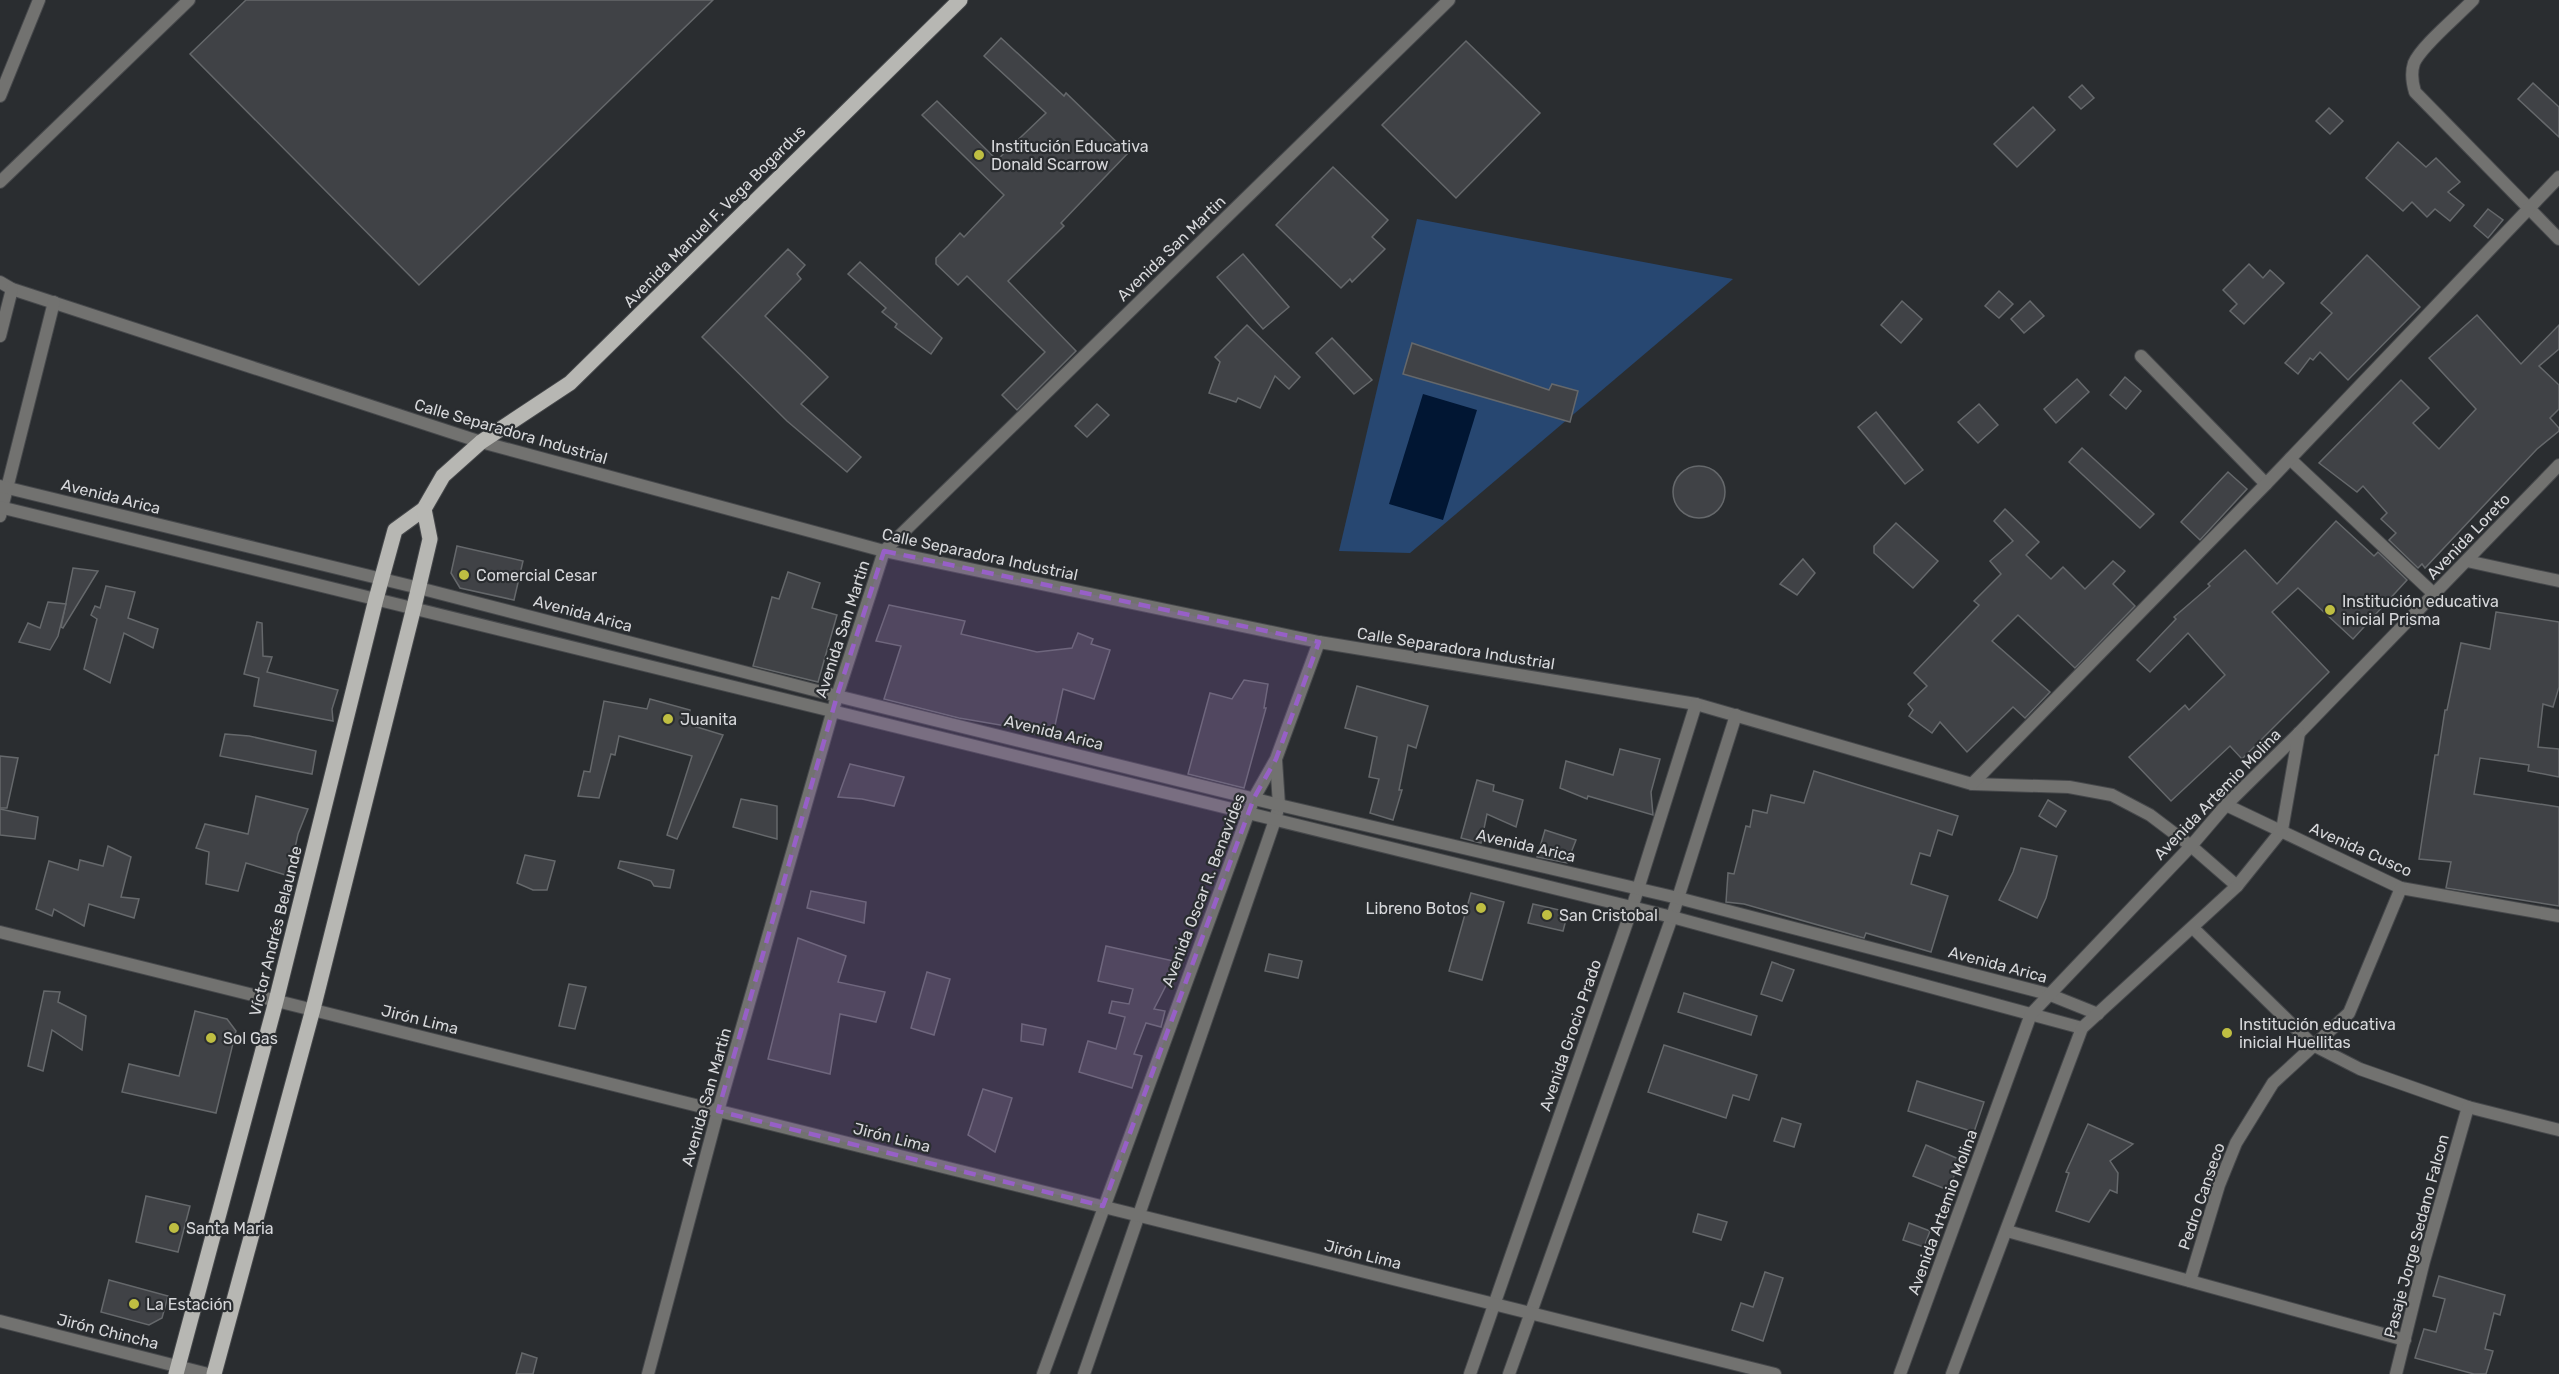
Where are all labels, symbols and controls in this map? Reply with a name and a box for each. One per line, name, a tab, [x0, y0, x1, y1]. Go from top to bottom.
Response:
street label: Avenida Manuel F. Vega Bogardus	[619, 121, 809, 311]
place label: Institución Educativa Donald Scarrow	[991, 137, 1149, 174]
marker: Institución Educativa Donald Scarrow	[972, 148, 986, 162]
street label: Avenida San Martin	[1113, 192, 1230, 305]
street label: Calle Separadora Industrial	[412, 395, 610, 468]
street label: Avenida Arica	[59, 475, 162, 518]
street label: Avenida Loreto	[2423, 490, 2514, 583]
street label: Calle Separadora Industrial	[880, 524, 1080, 585]
street label: Avenida San Martin	[811, 558, 874, 700]
place label: Comercial Cesar	[476, 566, 597, 585]
marker: Comercial Cesar	[457, 568, 471, 582]
street label: Avenida Arica	[531, 591, 634, 636]
place label: Institución educativa inicial Prisma	[2342, 592, 2499, 629]
marker: Institución educativa inicial Prisma	[2323, 603, 2337, 617]
street label: Calle Separadora Industrial	[1356, 623, 1556, 674]
place label: Juanita	[680, 710, 737, 729]
street label: Avenida Arica	[1002, 711, 1105, 754]
marker: Juanita	[661, 712, 675, 726]
street label: Avenida Artemio Molina	[2150, 725, 2285, 864]
street label: Avenida Oscar R. Benavides	[1158, 791, 1249, 990]
street label: Avenida Cusco	[2307, 818, 2415, 881]
street label: Avenida Arica	[1474, 825, 1577, 866]
street label: Víctor Andrés Belaunde	[245, 844, 306, 1018]
place label: Libreno Botos	[1366, 899, 1469, 918]
marker: Libreno Botos	[1474, 901, 1488, 915]
place label: San Cristobal	[1559, 906, 1658, 925]
marker: San Cristobal	[1540, 908, 1554, 922]
street label: Avenida Arica	[1946, 942, 2049, 987]
street label: Avenida Grocio Prado	[1536, 957, 1605, 1114]
street label: Jirón Lima	[379, 1001, 460, 1038]
place label: Institución educativa inicial Huellitas	[2239, 1015, 2396, 1052]
street label: Avenida San Martin	[678, 1026, 735, 1169]
marker: Institución educativa inicial Huellitas	[2220, 1026, 2234, 1040]
place label: Sol Gas	[223, 1029, 278, 1048]
marker: Sol Gas	[204, 1031, 218, 1045]
street label: Jirón Lima	[851, 1119, 932, 1156]
street label: Avenida Artemio Molina	[1904, 1127, 1981, 1297]
street label: Pasaje Jorge Sedano Falcon	[2380, 1132, 2453, 1340]
street label: Pedro Canseco	[2174, 1140, 2229, 1252]
place label: Santa Maria	[186, 1219, 274, 1238]
marker: Santa Maria	[167, 1221, 181, 1235]
street label: Jirón Lima	[1322, 1236, 1403, 1273]
place label: La Estación	[146, 1295, 232, 1314]
marker: La Estación	[127, 1297, 141, 1311]
street label: Jirón Chincha	[55, 1310, 161, 1353]

